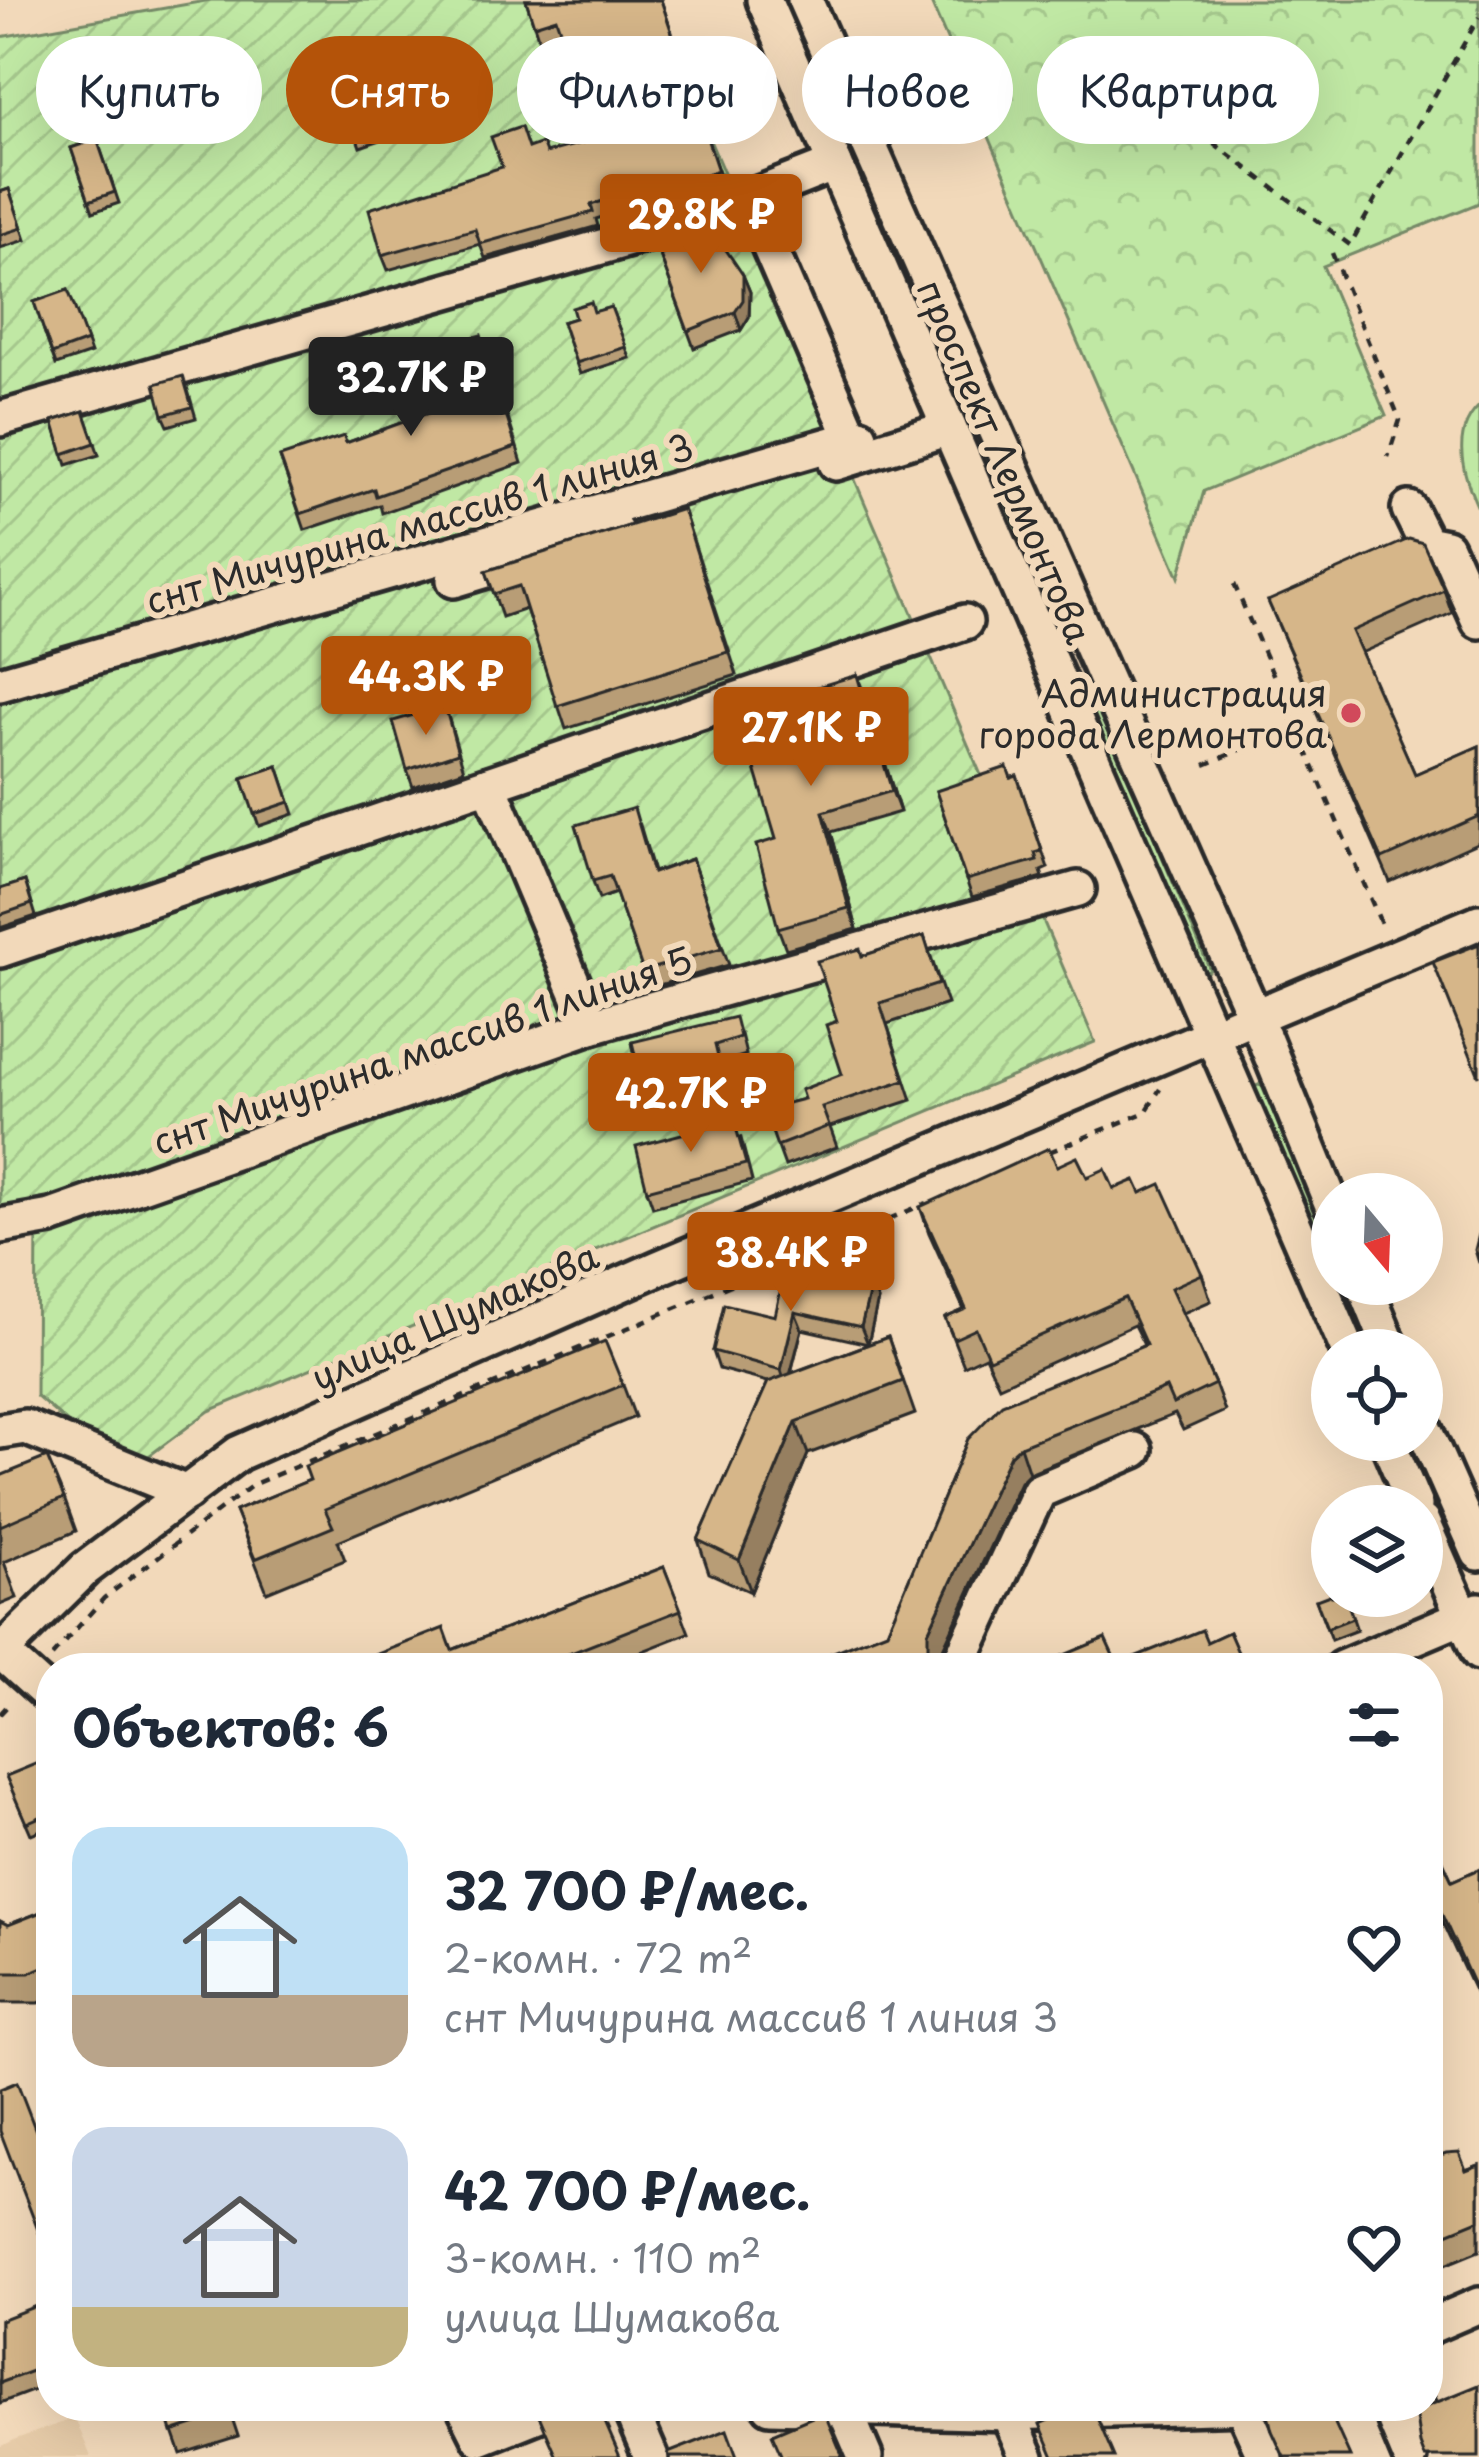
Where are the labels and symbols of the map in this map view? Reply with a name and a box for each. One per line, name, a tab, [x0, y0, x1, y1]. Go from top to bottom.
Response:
pin: 29.8K ₽	[590, 174, 812, 276]
street label: проспект Лермонтова	[905, 270, 1108, 652]
pin: 32.7K ₽	[300, 337, 522, 439]
street label: снт Мичурина массив 1 линия 3	[139, 418, 699, 626]
pin: 44.3K ₽	[315, 636, 537, 738]
place label: Администрация города Лермонтова	[978, 665, 1328, 760]
pin: 27.1K ₽	[700, 687, 922, 789]
marker: Администрация города Лермонтова	[1338, 700, 1364, 726]
street label: снт Мичурина массив 1 линия 5	[145, 931, 699, 1167]
pin: 42.7K ₽	[580, 1053, 802, 1155]
north arrow	[1311, 1173, 1443, 1305]
pin: 38.4K ₽	[680, 1212, 902, 1314]
street label: улица Шумакова	[302, 1227, 607, 1403]

